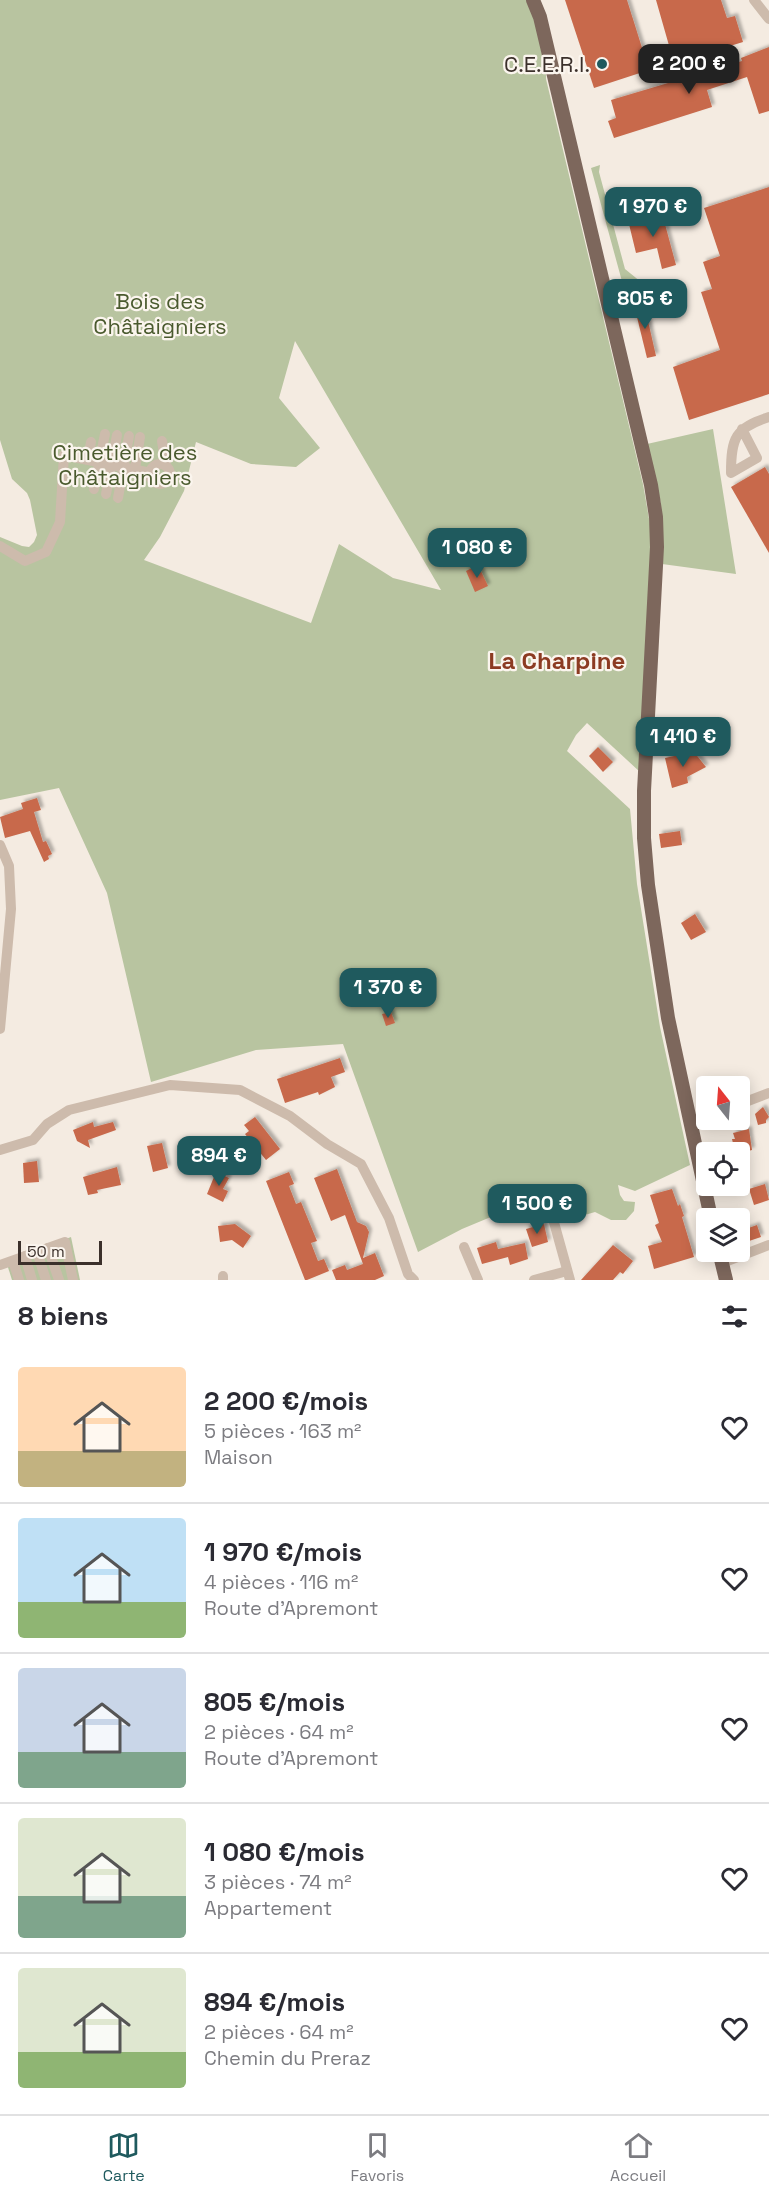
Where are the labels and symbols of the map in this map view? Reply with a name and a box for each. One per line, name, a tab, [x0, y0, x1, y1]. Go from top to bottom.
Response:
pin: 2 200 €	[634, 44, 744, 95]
place label: C.E.E.R.I.	[504, 50, 590, 78]
marker: C.E.E.R.I.	[595, 57, 609, 71]
pin: 1 970 €	[598, 187, 708, 238]
pin: 805 €	[603, 279, 687, 330]
park label: Bois des Châtaigniers	[93, 287, 227, 340]
park label: Cimetière des Châtaigniers	[53, 438, 197, 491]
pin: 1 080 €	[422, 528, 532, 579]
district label: La Charpine	[489, 645, 625, 676]
pin: 1 410 €	[628, 717, 738, 768]
pin: 1 370 €	[333, 968, 443, 1019]
north arrow	[696, 1076, 750, 1130]
pin: 894 €	[177, 1136, 261, 1187]
pin: 1 500 €	[482, 1184, 592, 1235]
scale bar	[18, 1238, 102, 1266]

